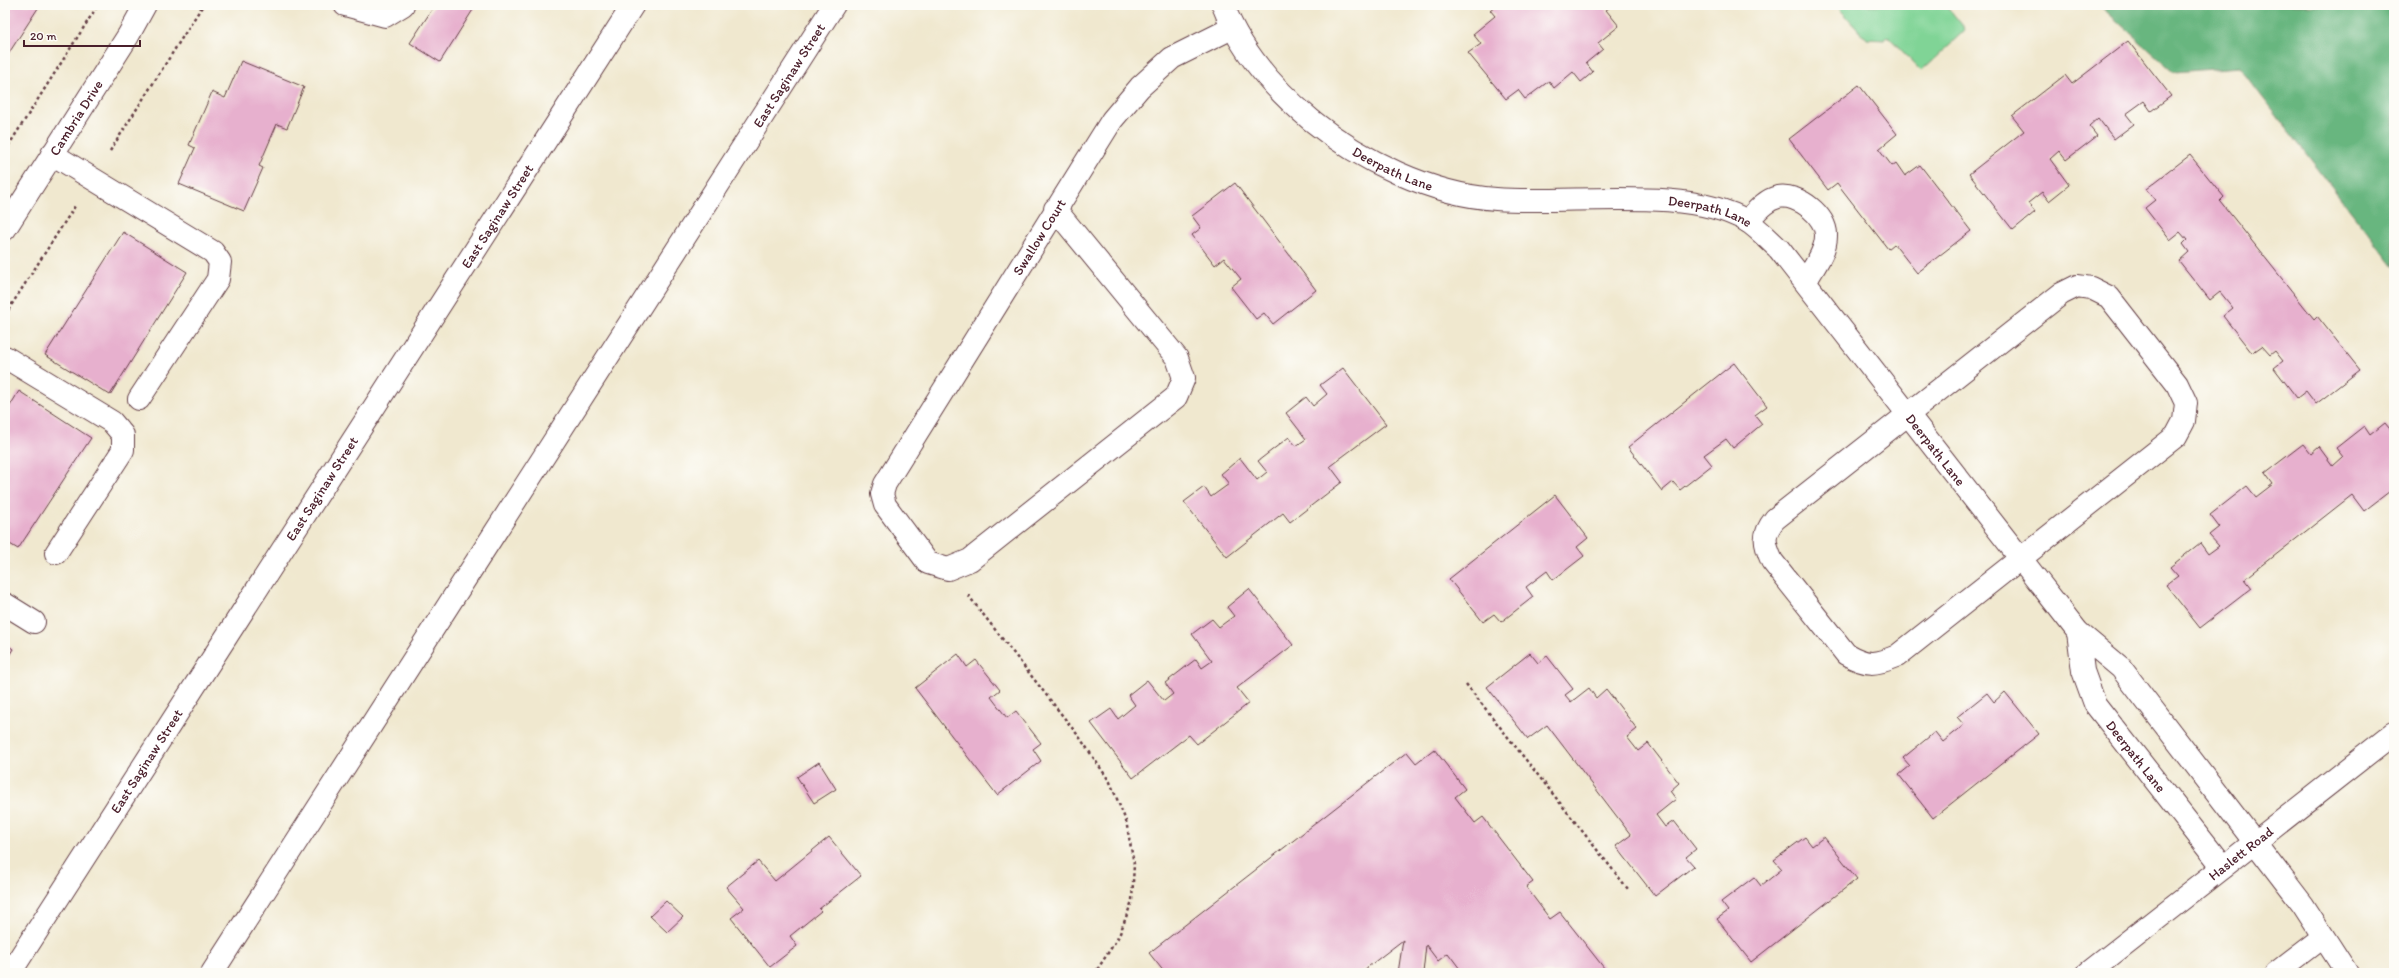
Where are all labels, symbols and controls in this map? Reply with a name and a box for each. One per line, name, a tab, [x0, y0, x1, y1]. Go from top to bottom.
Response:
street label: East Saginaw Street	[749, 20, 829, 131]
scale bar	[24, 22, 140, 48]
text: 20 m	[30, 29, 57, 43]
street label: Cambria Drive	[46, 76, 107, 159]
street label: Deerpath Lane	[1349, 143, 1436, 194]
street label: East Saginaw Street	[457, 161, 537, 271]
street label: Deerpath Lane	[1667, 192, 1756, 231]
street label: Swallow Court	[1009, 196, 1069, 278]
street label: Deerpath Lane	[1902, 410, 1969, 489]
street label: East Saginaw Street	[282, 433, 361, 544]
street label: East Saginaw Street	[107, 706, 186, 816]
street label: Deerpath Lane	[2103, 717, 2170, 796]
street label: Haslett Road	[2205, 822, 2277, 884]

